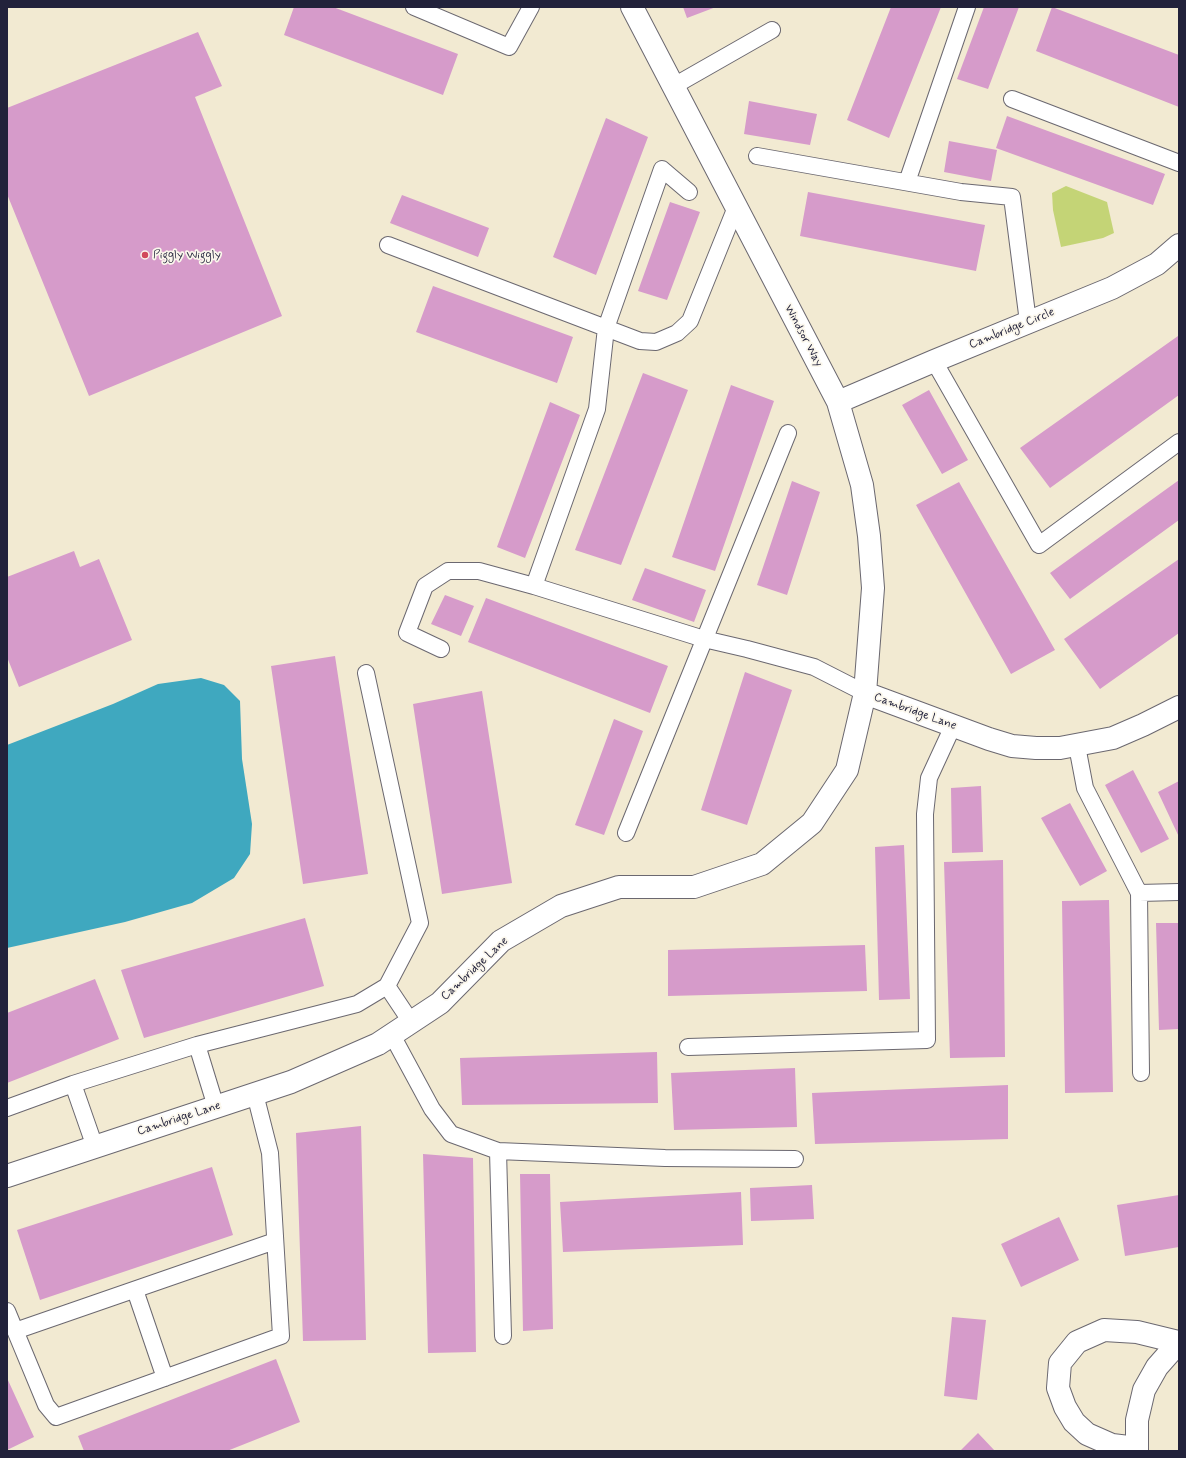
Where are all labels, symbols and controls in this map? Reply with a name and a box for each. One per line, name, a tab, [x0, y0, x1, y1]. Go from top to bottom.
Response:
place label: Piggly Wiggly	[153, 248, 221, 262]
marker: Piggly Wiggly	[140, 250, 150, 260]
street label: Windsor Way	[781, 303, 825, 369]
street label: Cambridge Circle	[967, 305, 1057, 353]
street label: Cambridge Lane	[872, 690, 958, 734]
street label: Cambridge Lane	[438, 934, 512, 1004]
street label: Cambridge Lane	[135, 1099, 223, 1139]

